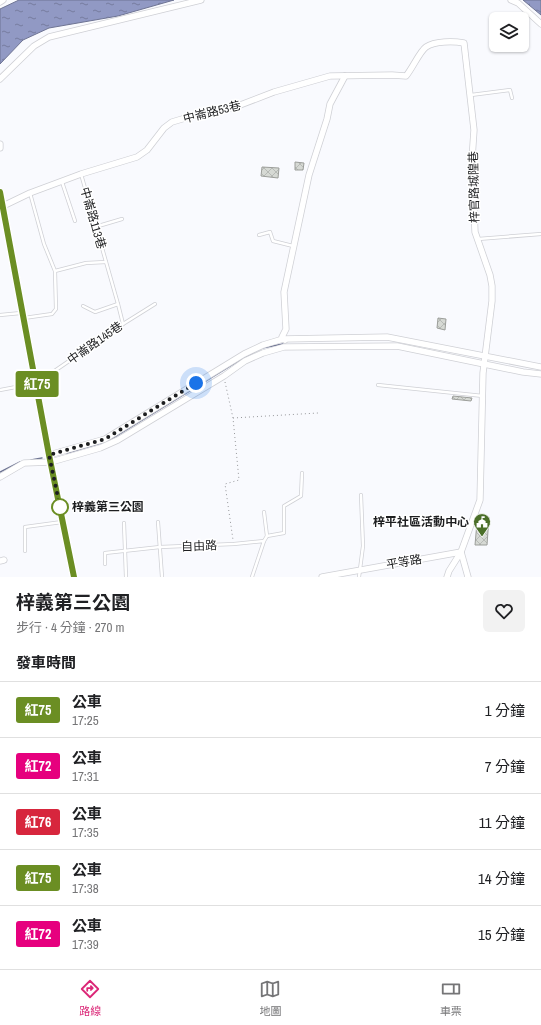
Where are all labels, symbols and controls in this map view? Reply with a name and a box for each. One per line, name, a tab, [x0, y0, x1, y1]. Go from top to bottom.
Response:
map controls	[489, 12, 529, 52]
button: layers	[489, 12, 529, 52]
street label: 中崙路53巷	[181, 97, 243, 127]
street label: 梓官路城隍巷	[465, 151, 483, 223]
street label: 中崙路113巷	[77, 185, 109, 251]
street label: 中崙路145巷	[64, 318, 126, 368]
line badge: 紅75	[14, 371, 60, 397]
your location	[186, 373, 206, 393]
text: 紅75	[24, 375, 50, 393]
marker: 梓義第三公園	[51, 498, 69, 516]
place label: 梓義第三公園	[72, 499, 144, 515]
public building icon: 梓平社區活動中心	[472, 512, 492, 537]
place label: 梓平社區活動中心	[373, 514, 469, 530]
street label: 自由路	[181, 537, 217, 555]
street label: 平等路	[385, 551, 423, 573]
text: 梓義第三公園	[16, 589, 130, 615]
button: heart	[483, 590, 525, 632]
text: 步行 · 4 分鐘 · 270 m	[16, 619, 124, 636]
text: 發車時間	[16, 652, 76, 673]
text: 公車	[72, 691, 102, 712]
text: 1 分鐘	[485, 700, 525, 721]
text: 紅75	[25, 701, 51, 719]
text: 17:25	[72, 712, 99, 729]
text: 公車	[72, 747, 102, 768]
text: 7 分鐘	[485, 756, 525, 777]
text: 紅72	[25, 757, 51, 775]
text: 17:31	[72, 768, 99, 785]
text: 公車	[72, 803, 102, 824]
text: 11 分鐘	[479, 812, 525, 833]
text: 紅76	[25, 813, 51, 831]
text: 17:35	[72, 824, 99, 841]
text: 公車	[72, 859, 102, 880]
text: 14 分鐘	[478, 868, 525, 889]
text: 紅75	[25, 869, 51, 887]
text: 17:38	[72, 880, 99, 897]
text: 公車	[72, 915, 102, 936]
text: 15 分鐘	[478, 924, 525, 945]
text: 紅72	[25, 925, 51, 943]
text: 17:39	[72, 936, 99, 953]
tab: 路線	[79, 978, 101, 1018]
tab: 地圖	[259, 978, 281, 1018]
tab: 車票	[440, 978, 462, 1018]

